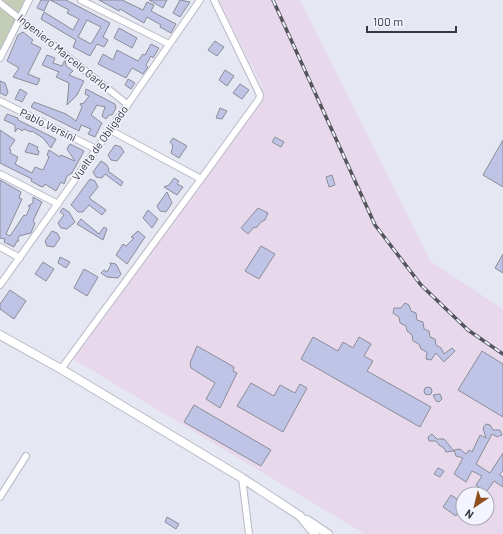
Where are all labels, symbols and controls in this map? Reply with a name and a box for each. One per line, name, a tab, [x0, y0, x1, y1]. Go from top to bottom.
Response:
scale bar	[367, 8, 456, 34]
street label: Ingeniero Marcelo Garlot	[15, 11, 113, 94]
text: 100 m	[373, 14, 403, 28]
street label: Vuelta de Obligado	[69, 103, 130, 183]
street label: Pablo Versini	[18, 105, 79, 144]
north arrow	[455, 486, 495, 526]
text: N	[462, 507, 476, 522]

